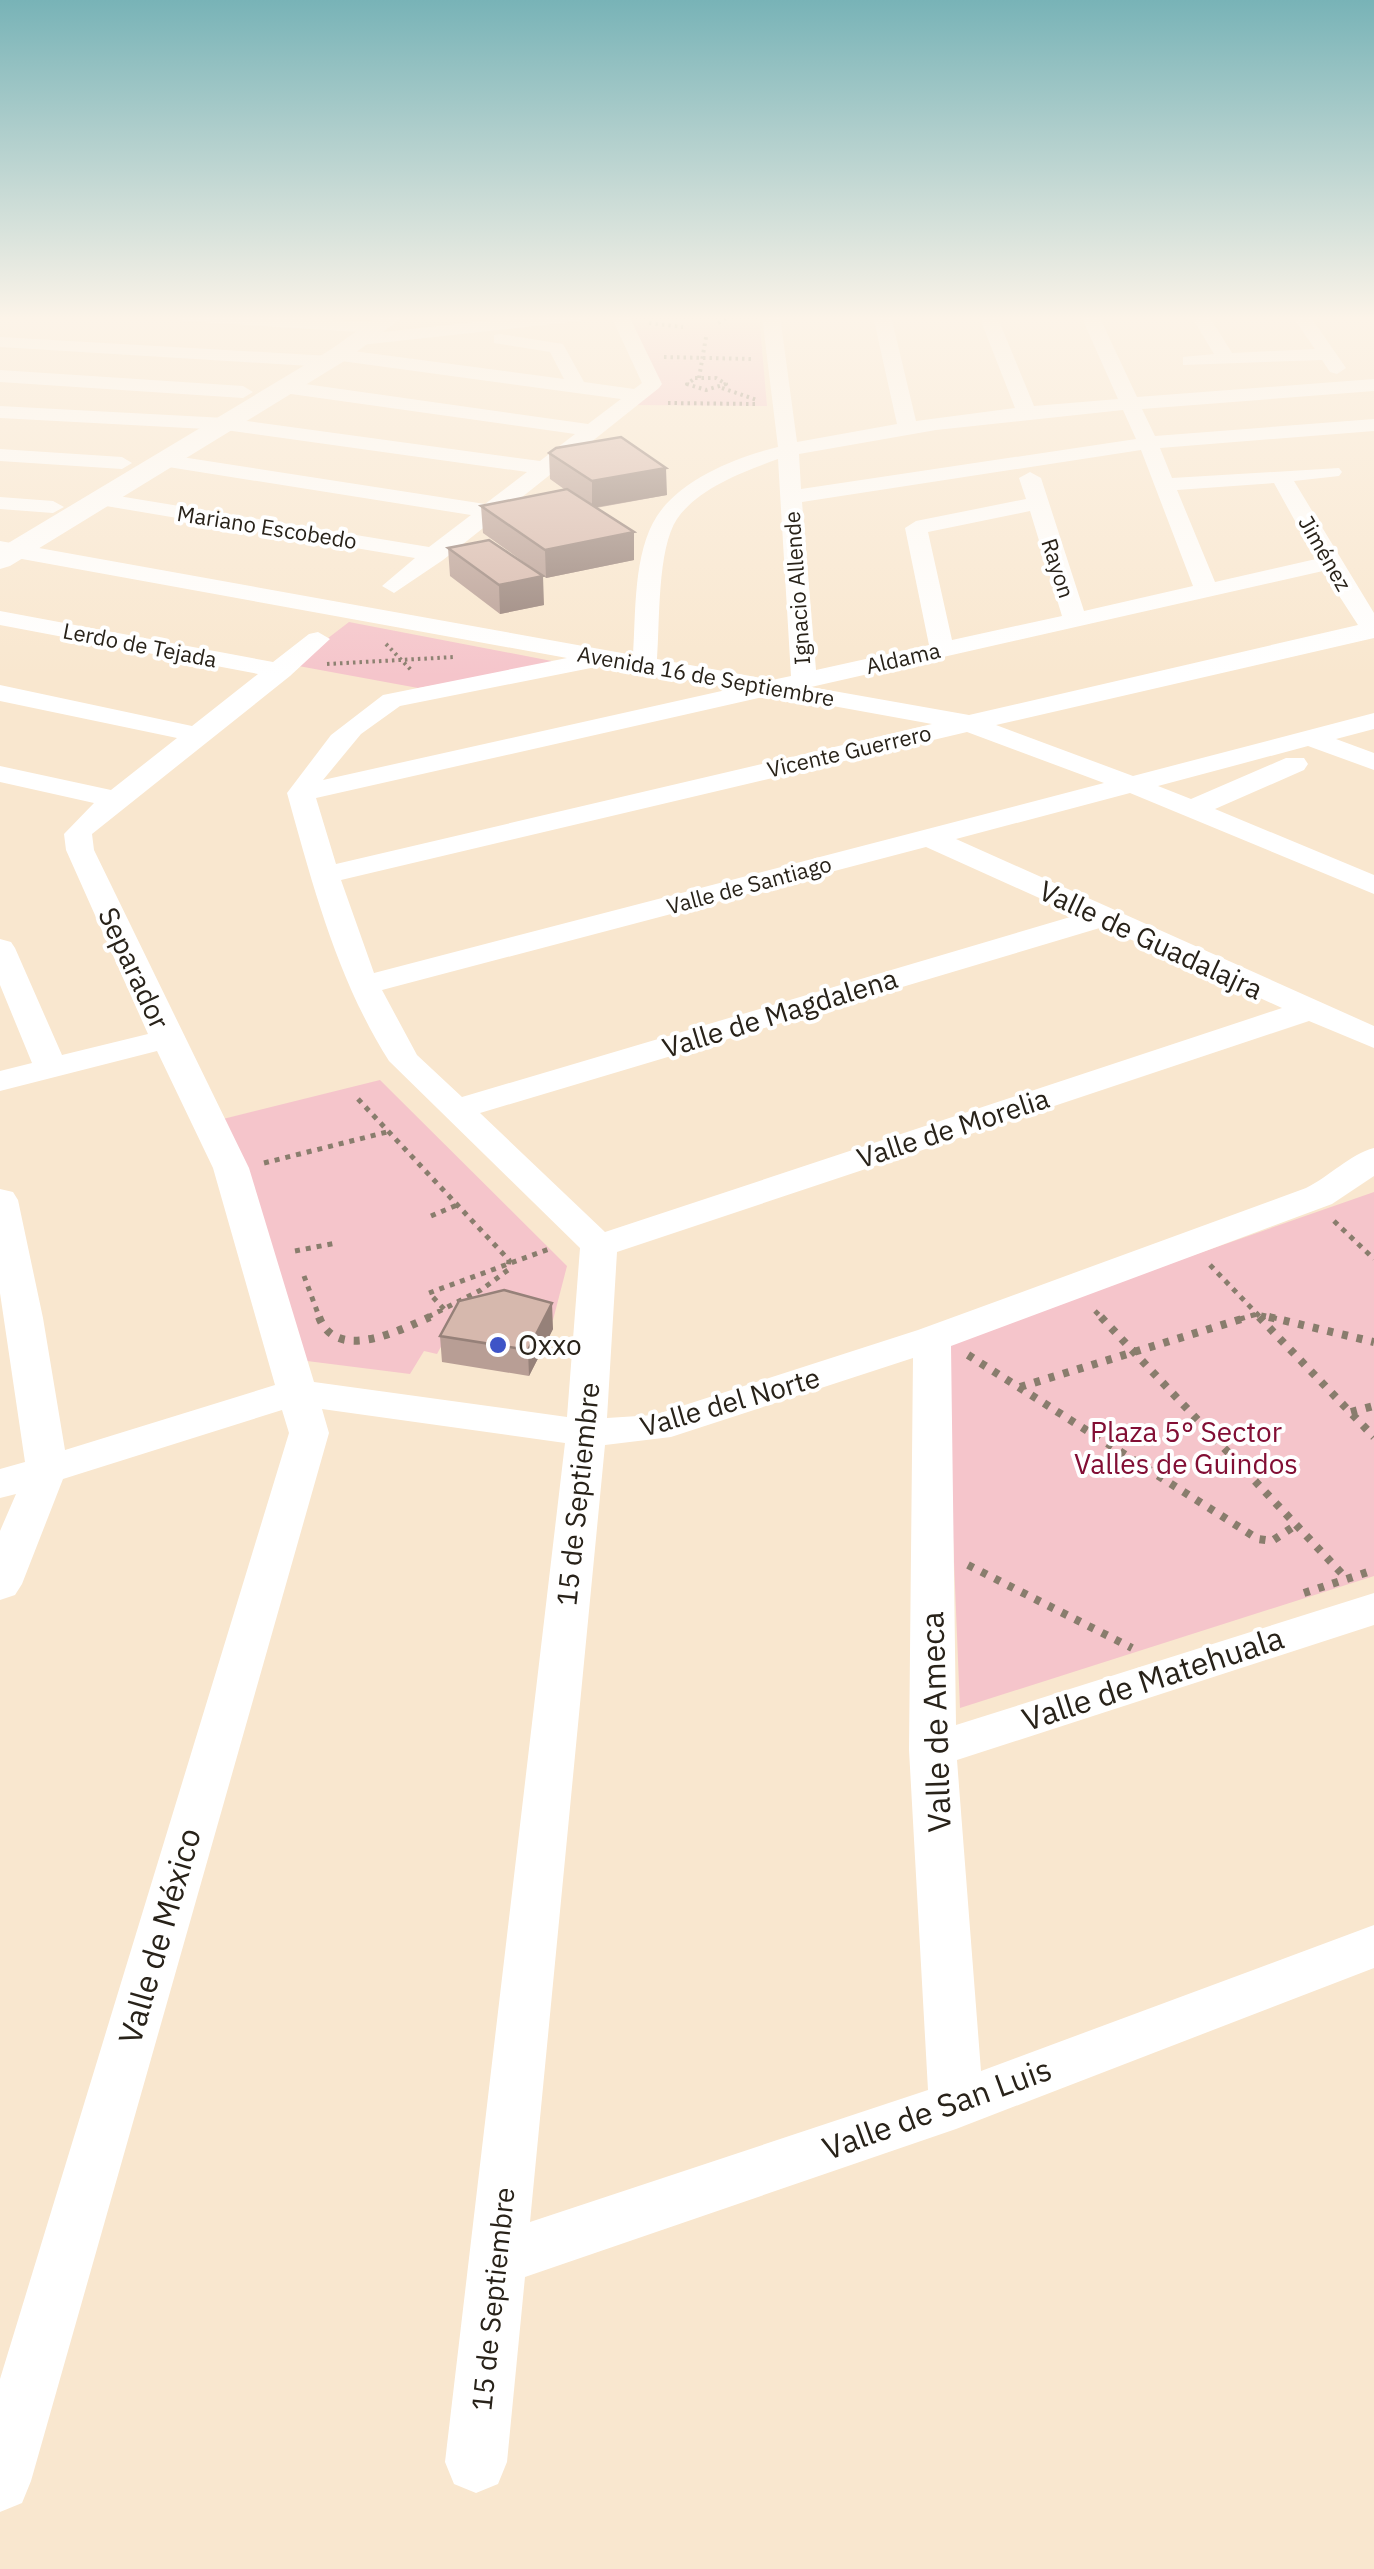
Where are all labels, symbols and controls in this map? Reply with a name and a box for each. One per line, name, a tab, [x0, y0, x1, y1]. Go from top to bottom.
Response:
street label: Mariano Escobedo	[175, 498, 359, 555]
street label: Ignacio Allende	[777, 510, 816, 666]
street label: Jiménez	[1292, 510, 1359, 596]
street label: Rayon	[1035, 534, 1082, 601]
street label: Lerdo de Tejada	[61, 615, 220, 674]
street label: Aldama	[863, 635, 943, 680]
street label: Avenida 16 de Septiembre	[575, 639, 837, 712]
street label: Vicente Guerrero	[764, 718, 934, 783]
street label: Valle de Santiago	[663, 849, 834, 920]
street label: Valle de Guadalajra	[1033, 872, 1269, 1008]
street label: Separador	[90, 901, 179, 1035]
street label: Valle de Magdalena	[658, 959, 902, 1066]
street label: Valle de Morelia	[852, 1079, 1054, 1176]
place label: Oxxo	[518, 1326, 582, 1363]
marker: Oxxo	[487, 1334, 509, 1356]
street label: Valle del Norte	[636, 1358, 824, 1445]
street label: 15 de Septiembre	[547, 1380, 608, 1608]
park label: Plaza 5° Sector Valles de Guindos	[1074, 1413, 1298, 1482]
street label: Valle de Ameca	[910, 1611, 960, 1833]
street label: Valle de Matehuala	[1017, 1616, 1289, 1740]
street label: Valle de México	[108, 1823, 210, 2049]
street label: Valle de San Luis	[816, 2047, 1057, 2169]
street label: 15 de Septiembre	[462, 2185, 523, 2413]

